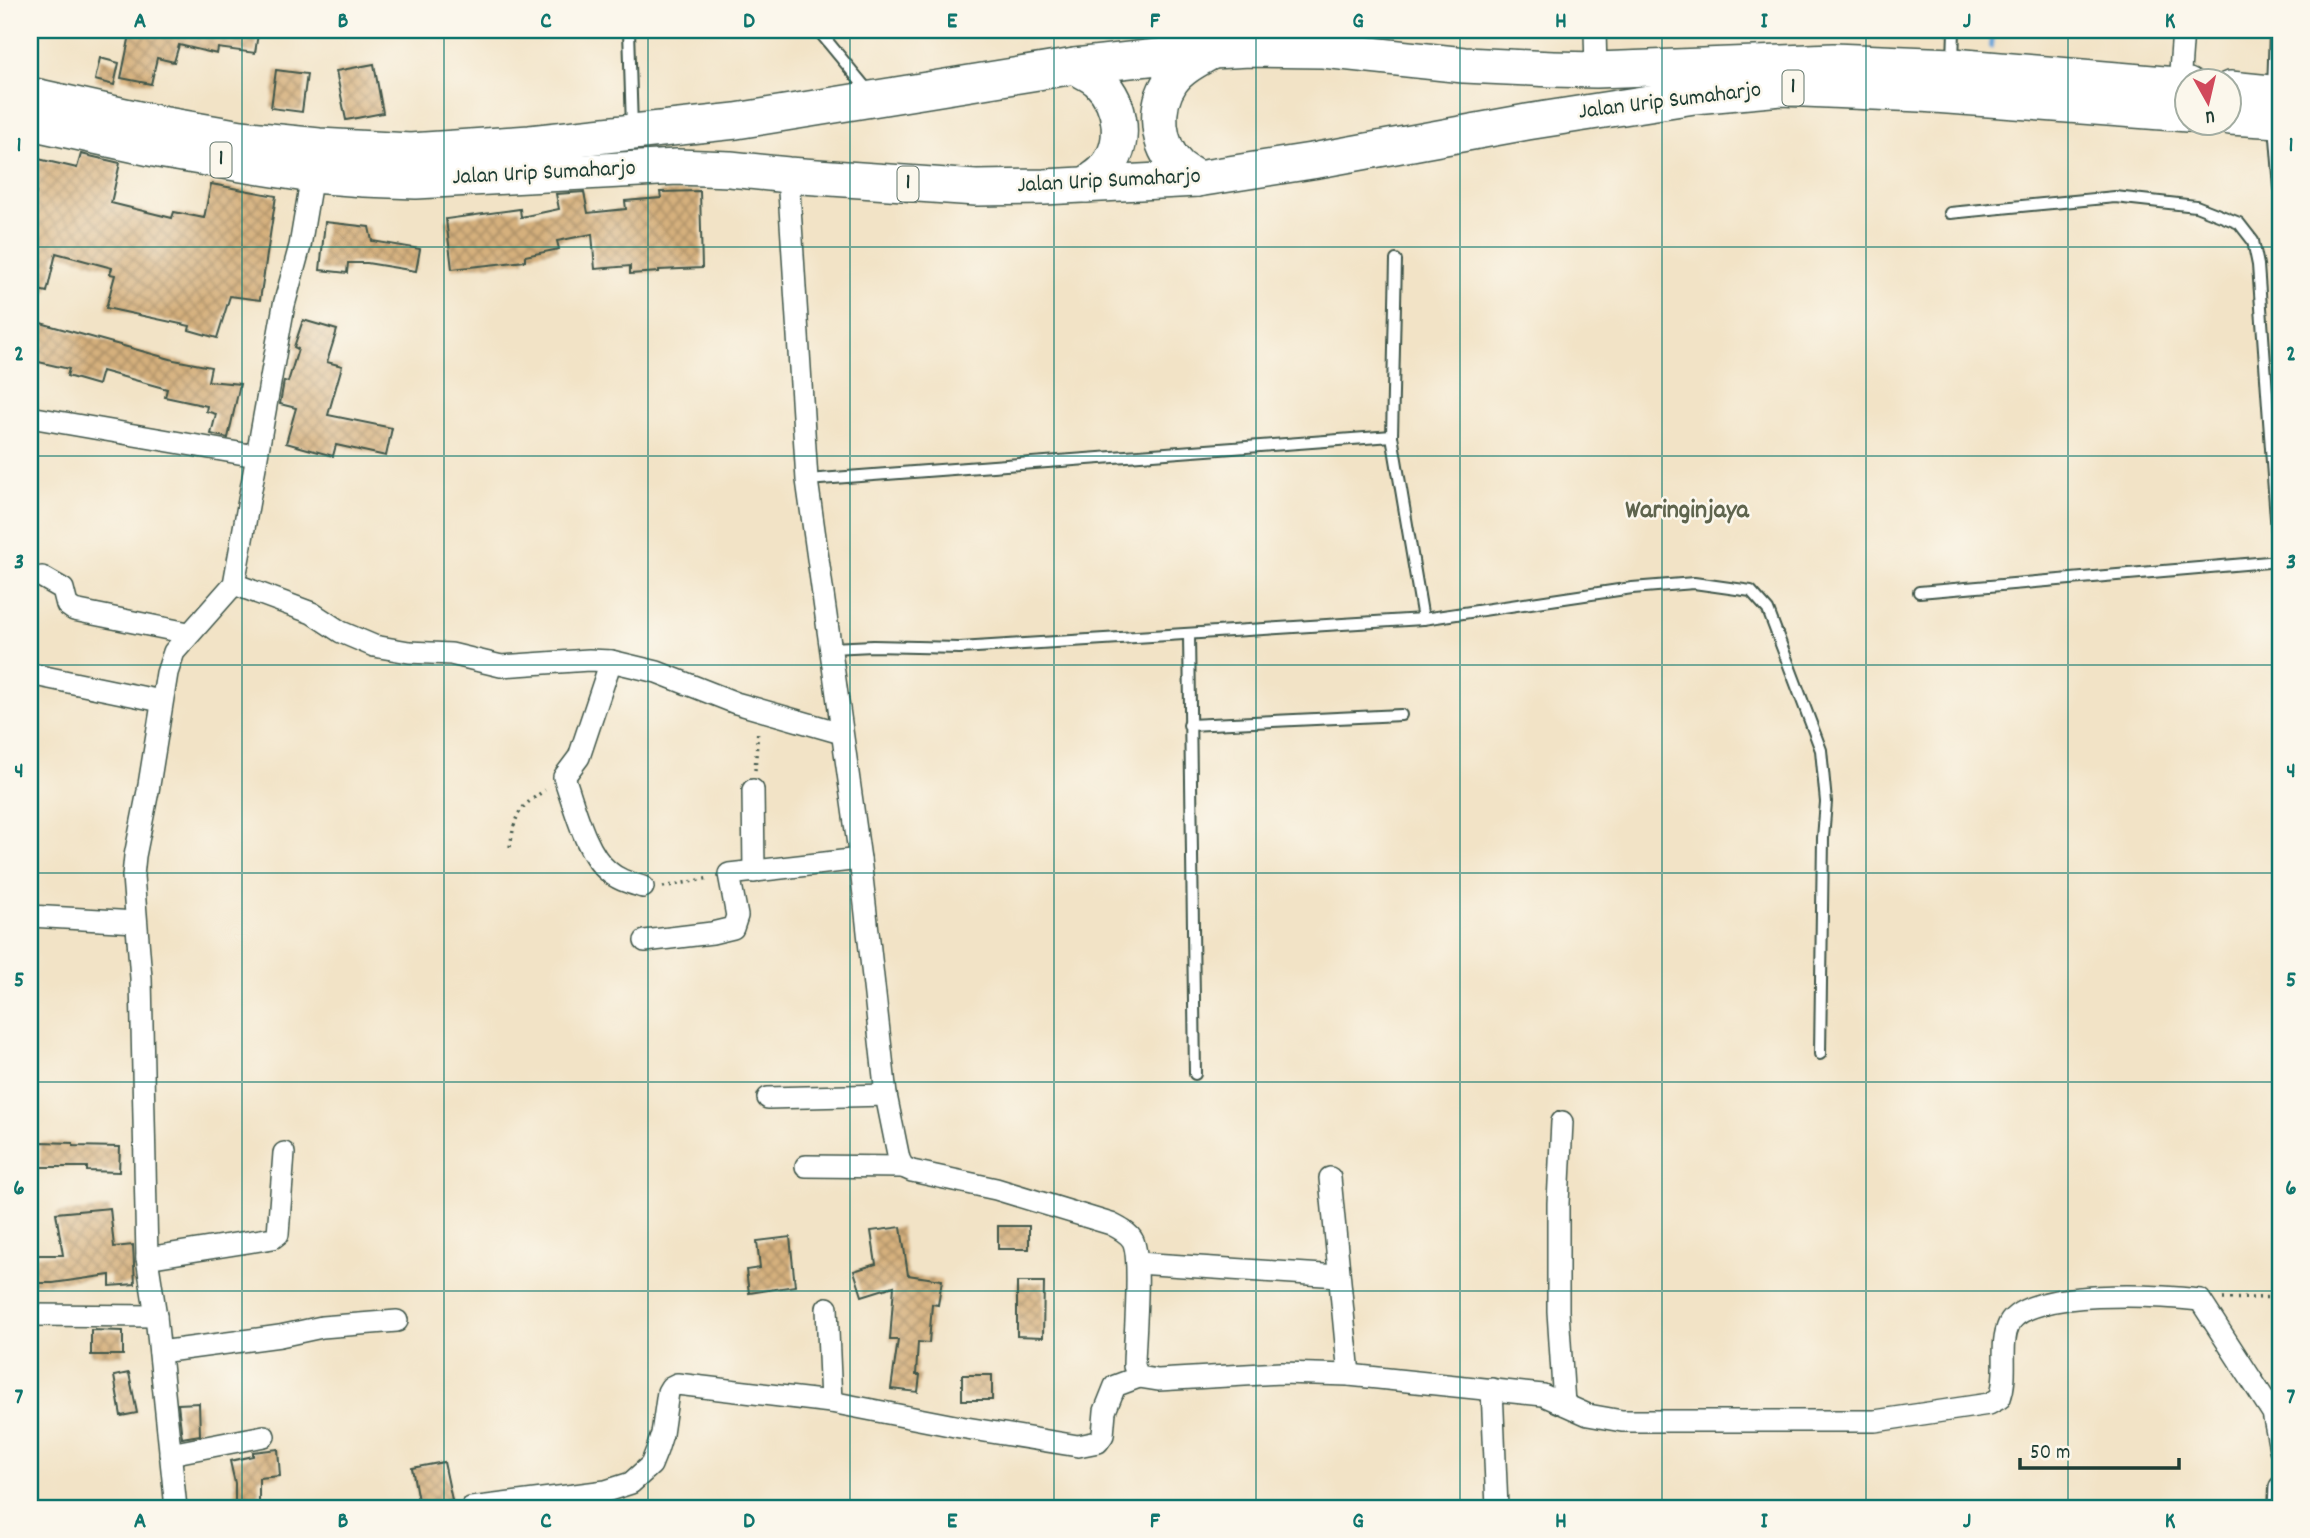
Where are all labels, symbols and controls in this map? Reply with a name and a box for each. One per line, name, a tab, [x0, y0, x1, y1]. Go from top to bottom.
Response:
text: A	[134, 6, 146, 39]
text: B	[338, 6, 349, 39]
text: C	[540, 6, 552, 39]
text: D	[743, 6, 755, 39]
text: E	[947, 6, 958, 39]
text: F	[1150, 6, 1161, 39]
text: G	[1352, 6, 1364, 39]
text: H	[1555, 6, 1567, 39]
text: I	[1760, 6, 1768, 39]
text: J	[1963, 6, 1971, 39]
text: K	[2165, 6, 2176, 39]
north arrow	[2174, 66, 2244, 136]
road number: 1	[1783, 70, 1804, 106]
street label: Jalan Urip Sumaharjo	[1577, 74, 1763, 130]
text: U	[2203, 101, 2216, 129]
text: 1	[16, 130, 22, 163]
text: 1	[2288, 130, 2294, 163]
road number: 1	[210, 142, 232, 178]
street label: Jalan Urip Sumaharjo	[451, 153, 637, 195]
street label: Jalan Urip Sumaharjo	[1016, 161, 1202, 203]
road number: 1	[898, 166, 918, 202]
text: 2	[14, 339, 24, 372]
text: 2	[2286, 339, 2296, 372]
district label: Waringinjaya	[1625, 493, 1750, 530]
text: 3	[14, 547, 24, 580]
text: 3	[2286, 547, 2296, 580]
text: 4	[14, 756, 24, 789]
text: 4	[2286, 756, 2296, 789]
text: 5	[14, 965, 24, 998]
text: 5	[2286, 965, 2296, 998]
text: 6	[13, 1173, 25, 1206]
text: 6	[2285, 1173, 2297, 1206]
text: 7	[15, 1382, 24, 1415]
text: 7	[2287, 1382, 2296, 1415]
scale bar	[2020, 1426, 2179, 1470]
text: 50 m	[2030, 1439, 2070, 1469]
text: A	[134, 1506, 146, 1538]
text: B	[338, 1506, 349, 1538]
text: C	[540, 1506, 552, 1538]
text: D	[743, 1506, 755, 1538]
text: E	[947, 1506, 958, 1538]
text: F	[1150, 1506, 1161, 1538]
text: G	[1352, 1506, 1364, 1538]
text: H	[1555, 1506, 1567, 1538]
text: I	[1760, 1506, 1768, 1538]
text: J	[1963, 1506, 1971, 1538]
text: K	[2165, 1506, 2176, 1538]

